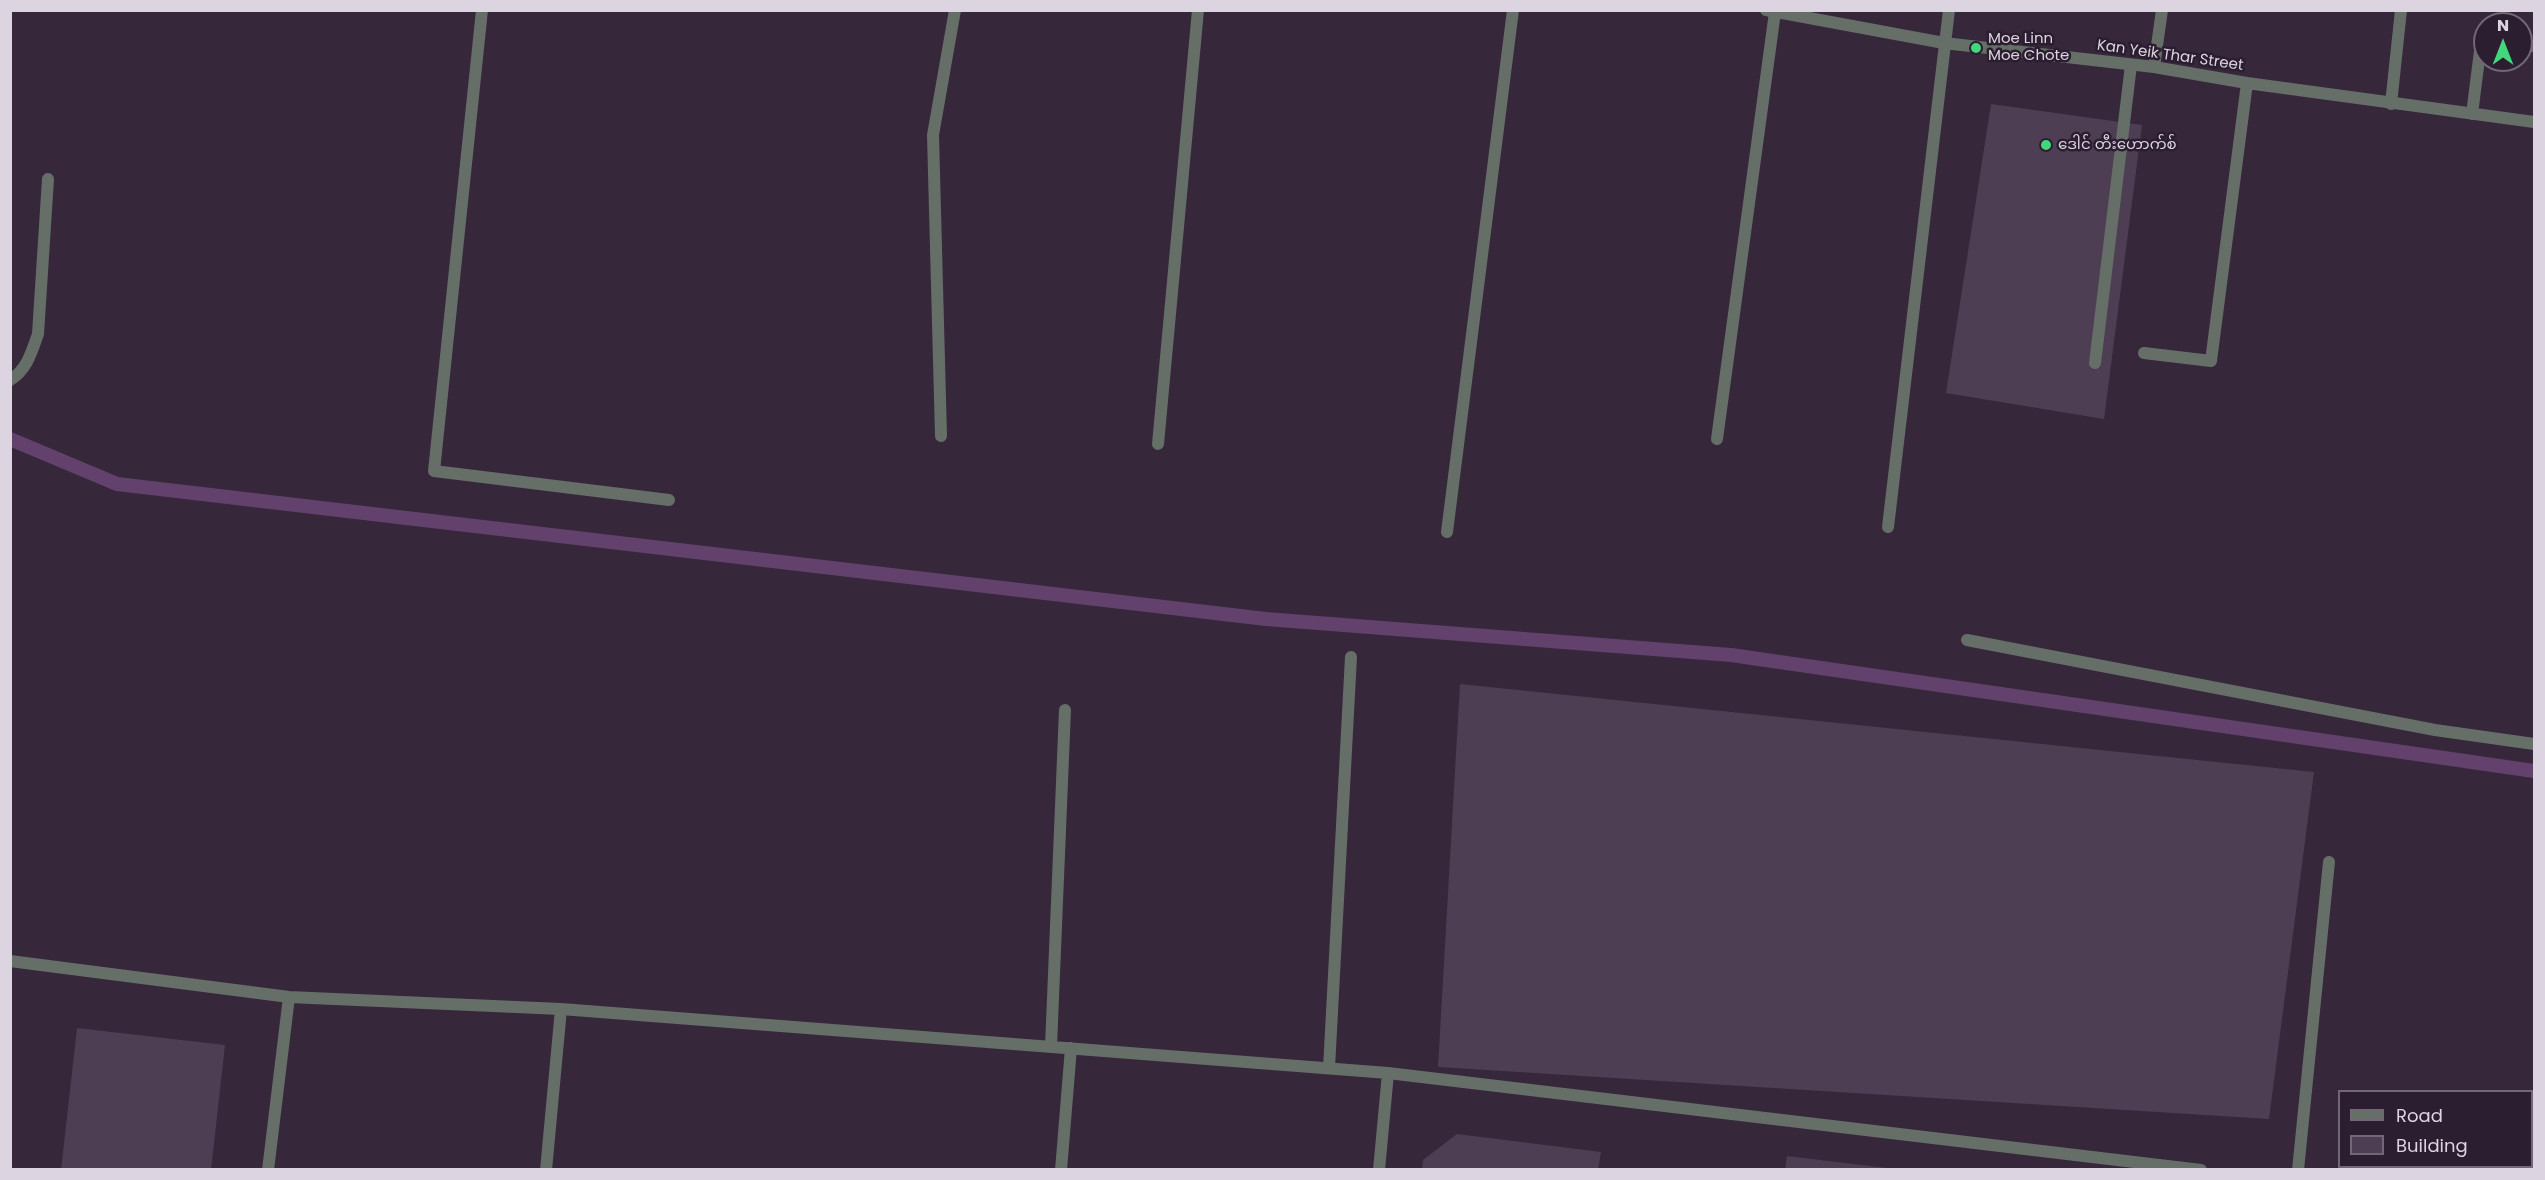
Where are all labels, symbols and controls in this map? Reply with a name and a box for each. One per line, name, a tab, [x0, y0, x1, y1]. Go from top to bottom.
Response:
north arrow	[2473, 12, 2533, 72]
text: N	[2497, 14, 2509, 37]
place label: Moe Linn Moe Chote	[1988, 30, 2069, 65]
street label: Kan Yeik Thar Street	[2096, 37, 2244, 75]
marker: Moe Linn Moe Chote	[1969, 41, 1983, 55]
place label: ဒေါင် တီးဟောက်စ်	[2058, 136, 2177, 154]
marker: ဒေါင် တီးဟောက်စ်	[2039, 138, 2053, 152]
legend	[2338, 1090, 2533, 1168]
text: Road	[2396, 1103, 2443, 1128]
text: Building	[2396, 1133, 2468, 1158]

